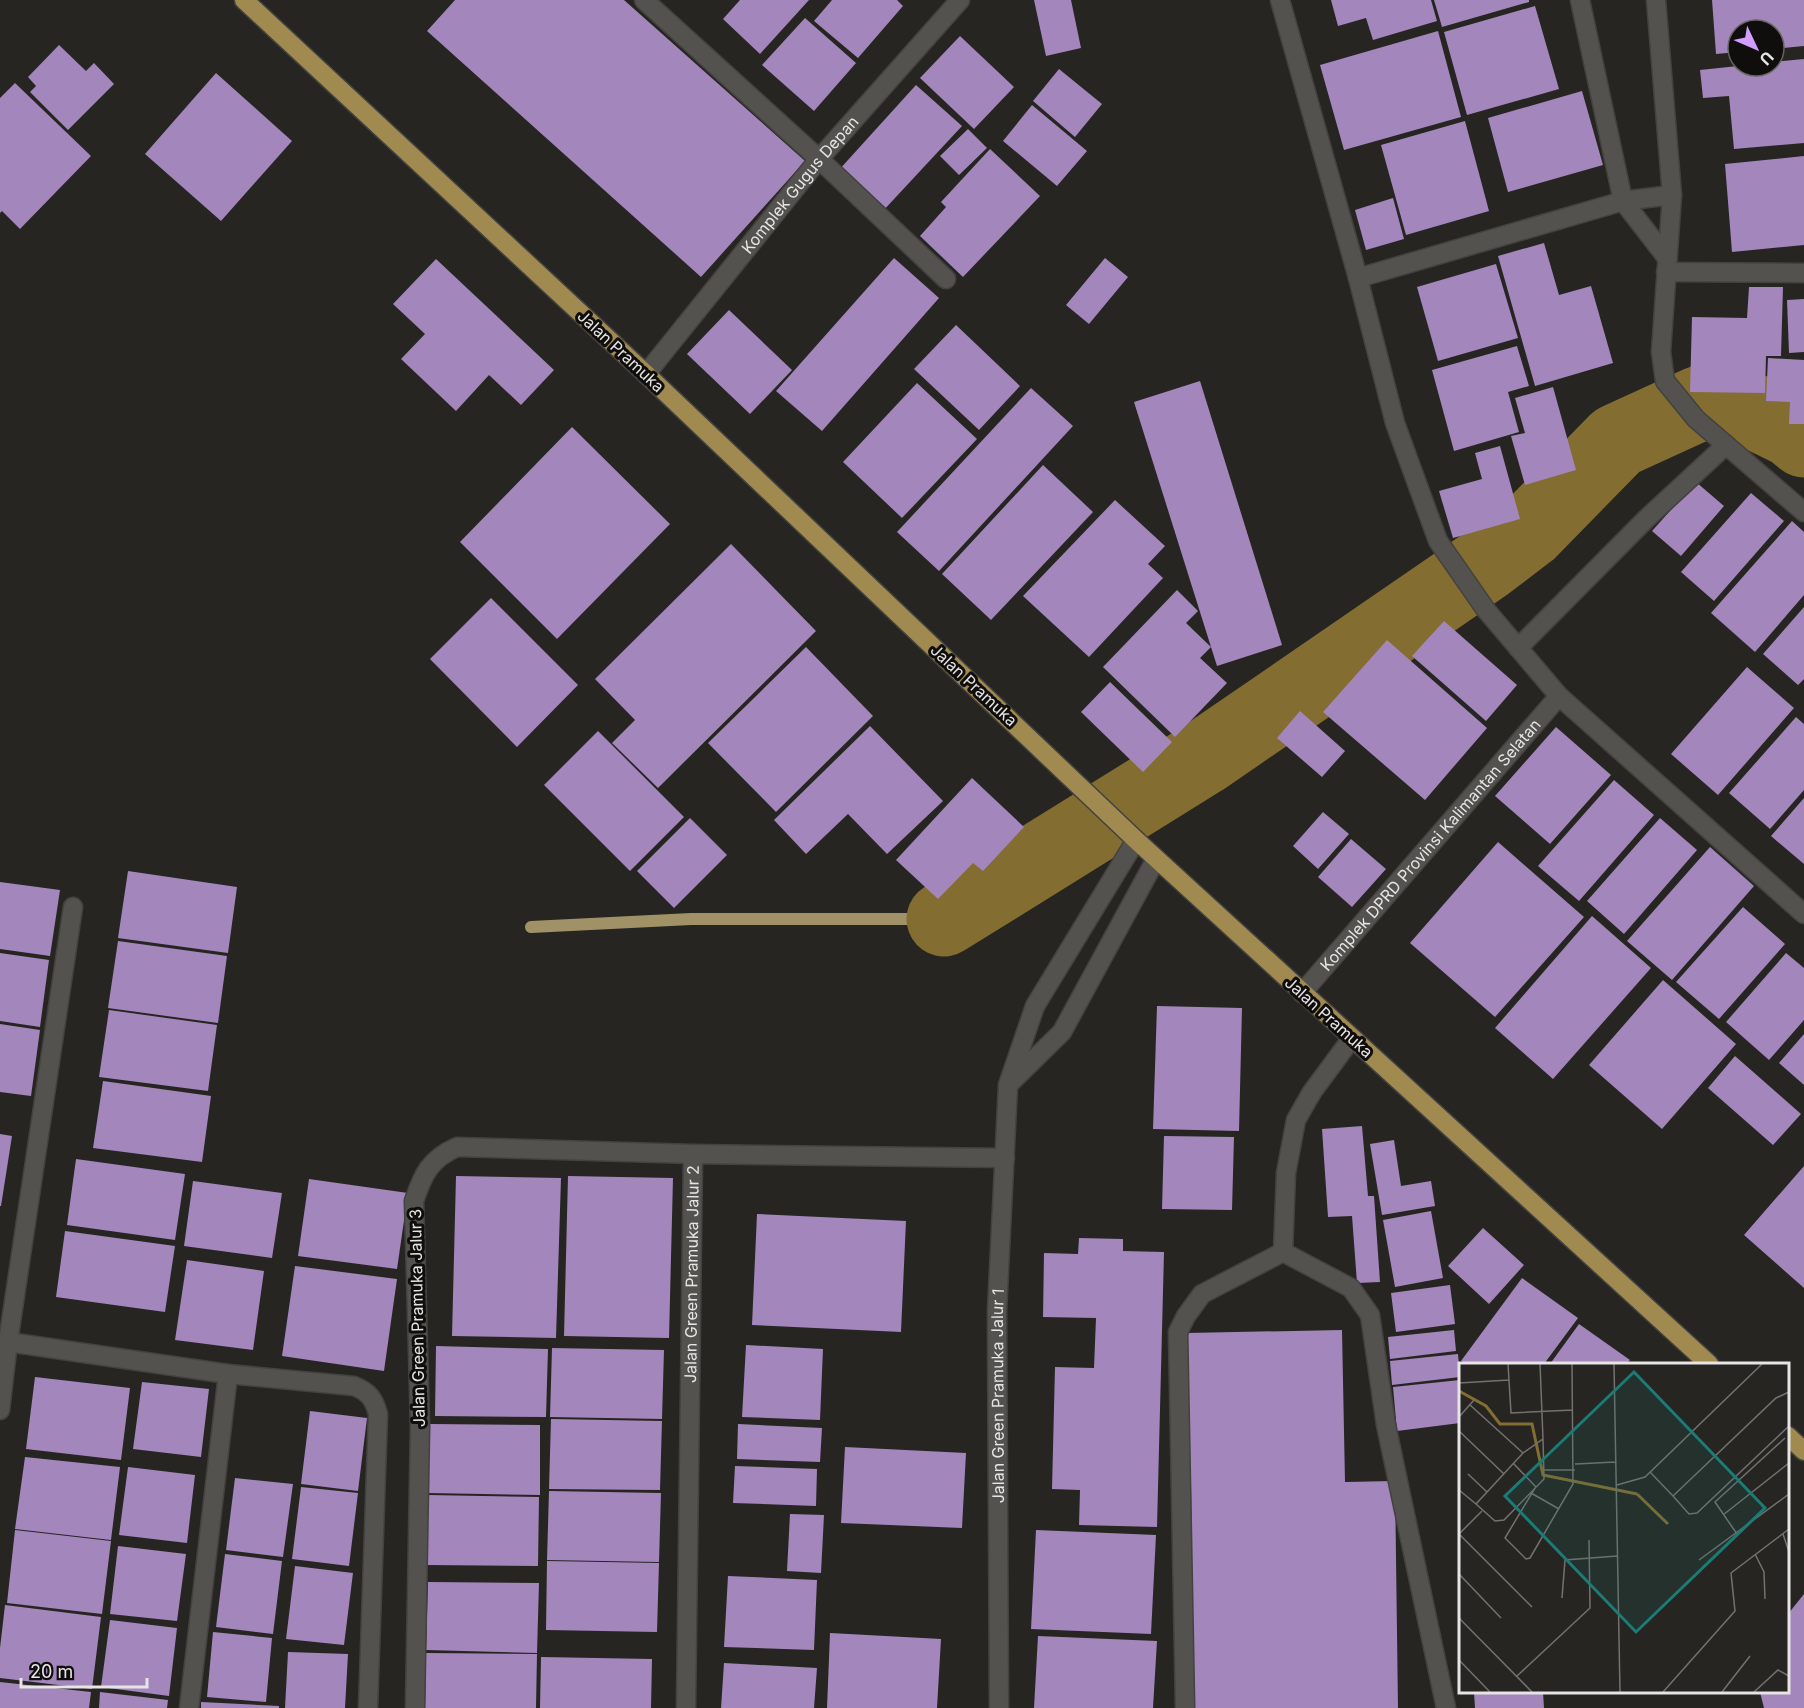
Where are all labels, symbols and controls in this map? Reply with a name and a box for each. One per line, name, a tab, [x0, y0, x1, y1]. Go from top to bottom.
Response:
north arrow	[1726, 18, 1786, 78]
text: U	[1756, 47, 1778, 70]
street label: Komplek Gugus Depan	[737, 112, 863, 258]
street label: Jalan Pramuka	[573, 306, 669, 396]
street label: Jalan Pramuka	[926, 640, 1022, 730]
street label: Komplek DPRD Provinsi Kalimantan Selatan	[1316, 715, 1545, 975]
street label: Jalan Pramuka	[1281, 972, 1377, 1062]
street label: Jalan Green Pramuka Jalur 2	[680, 1165, 703, 1383]
street label: Jalan Green Pramuka Jalur 3	[405, 1209, 429, 1427]
street label: Jalan Green Pramuka Jalur 1	[987, 1288, 1008, 1503]
inset map	[1459, 1363, 1789, 1693]
scale bar	[21, 1651, 147, 1689]
text: 20 m	[30, 1661, 73, 1682]

